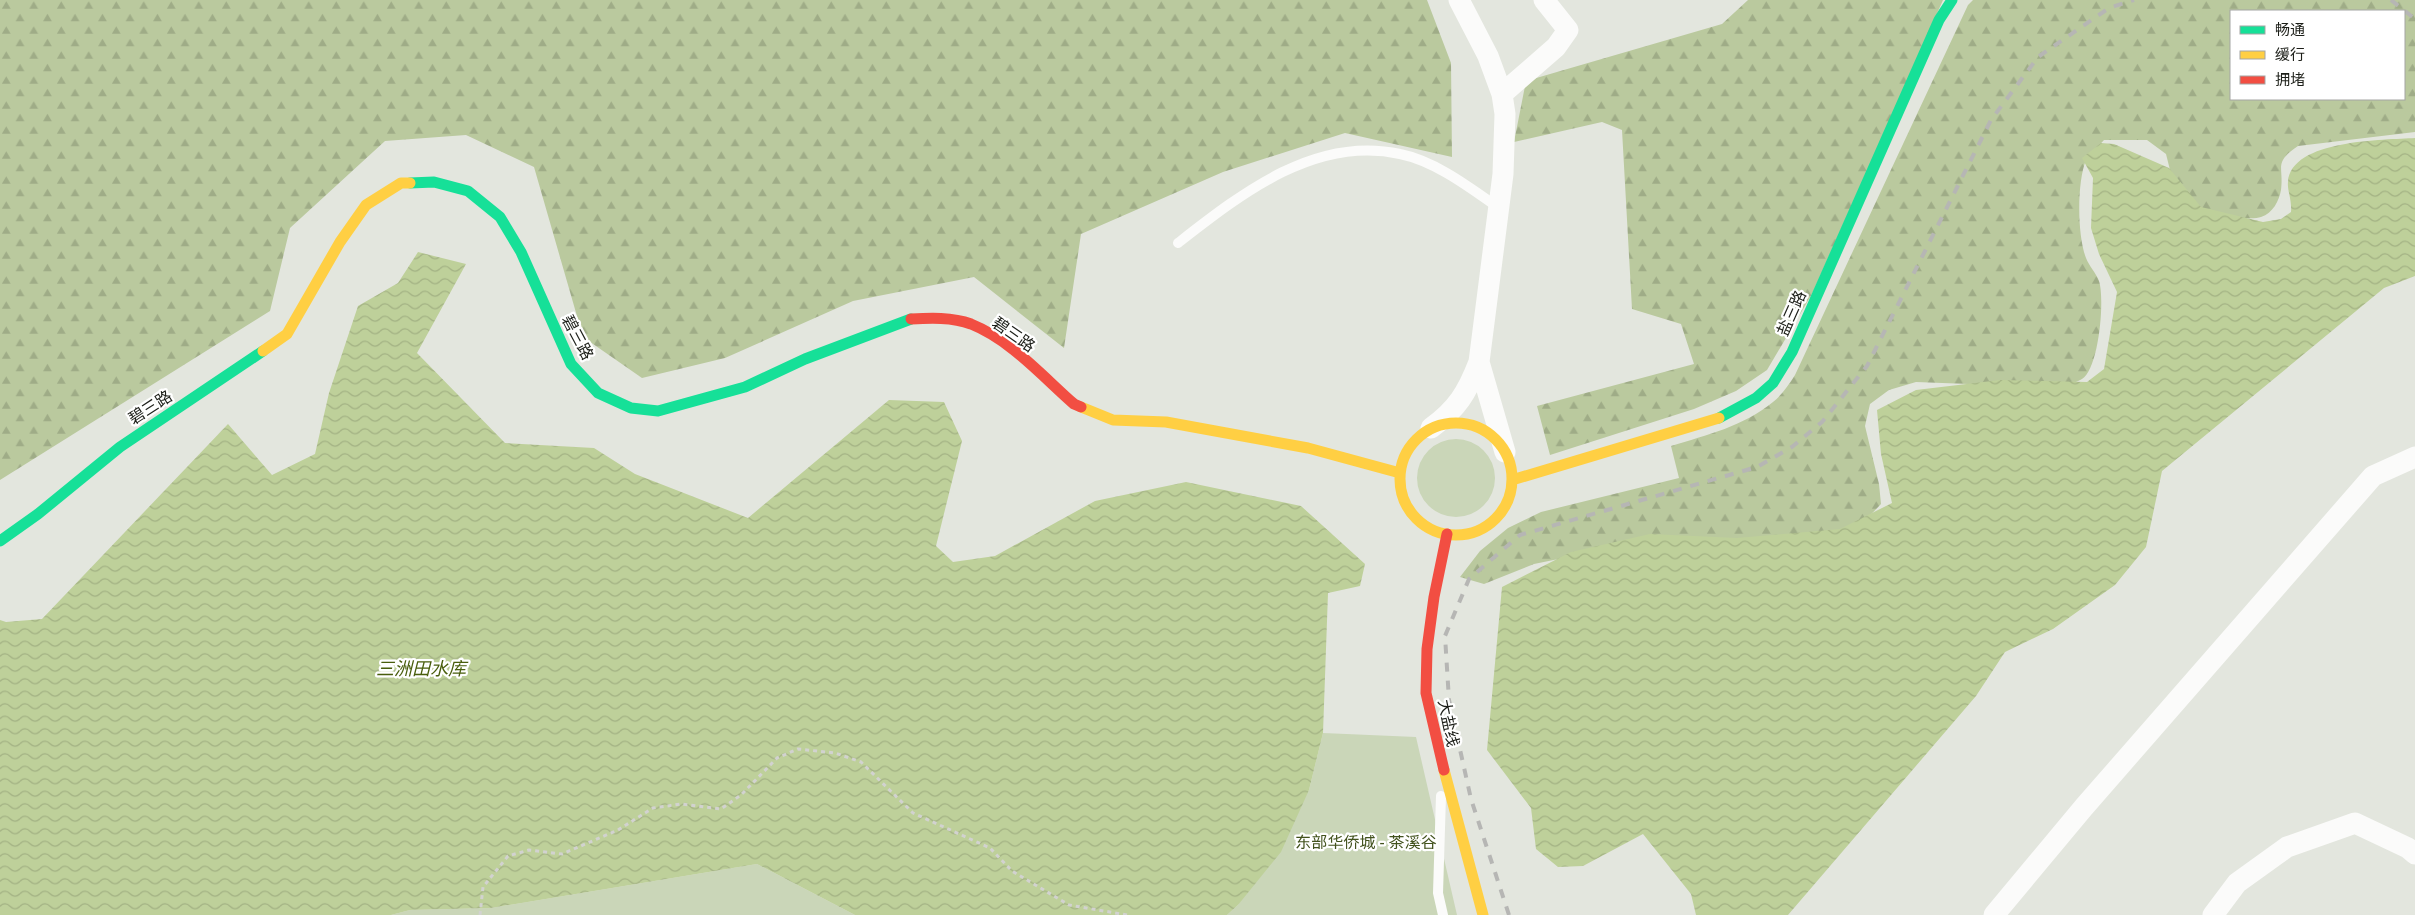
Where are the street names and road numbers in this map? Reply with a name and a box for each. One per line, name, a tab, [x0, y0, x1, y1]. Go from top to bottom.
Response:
street label: 盐三路	[1771, 287, 1811, 339]
street label: 碧三路	[557, 311, 599, 363]
street label: 碧三路	[988, 311, 1040, 357]
street label: 碧三路	[124, 385, 176, 429]
street label: 大盐线	[1433, 697, 1465, 749]

